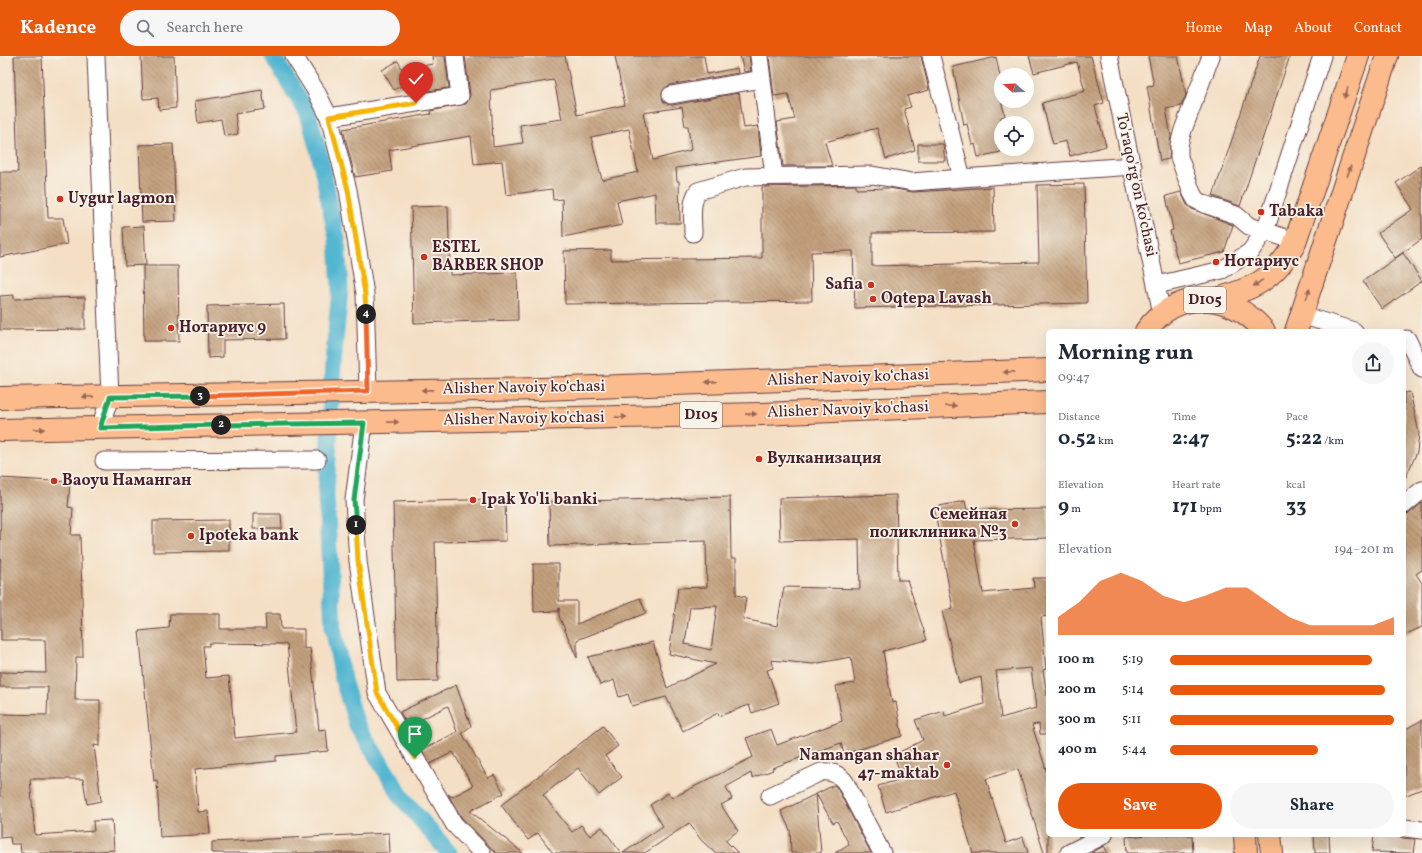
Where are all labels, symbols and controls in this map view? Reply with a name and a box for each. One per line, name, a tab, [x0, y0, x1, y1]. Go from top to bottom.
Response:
search box	[120, 10, 400, 46]
text: Kadence	[20, 15, 96, 41]
icon: search	[134, 17, 156, 39]
text: Search here	[166, 18, 243, 39]
text: Home	[1185, 19, 1222, 38]
text: Map	[1244, 19, 1272, 38]
text: About	[1294, 19, 1332, 38]
text: Contact	[1354, 19, 1402, 38]
pin	[399, 62, 433, 103]
icon: check	[405, 68, 427, 90]
north arrow	[994, 68, 1034, 108]
map controls	[994, 68, 1034, 156]
one-way arrow	[1342, 87, 1348, 99]
street label: To'raqo'rg'on ko'chasi	[1110, 111, 1162, 259]
button: locate	[994, 116, 1034, 156]
one-way arrow	[1346, 164, 1352, 176]
place label: Uygur lagmon	[68, 188, 176, 210]
marker: Uygur lagmon	[55, 194, 65, 204]
place label: Tabaka	[1269, 201, 1324, 223]
marker: Tabaka	[1256, 207, 1266, 217]
place label: ESTEL BARBER SHOP	[432, 237, 544, 277]
place label: Нотариус	[1224, 251, 1300, 273]
marker: ESTEL BARBER SHOP	[419, 252, 429, 262]
marker: Нотариус	[1211, 257, 1221, 267]
place label: Safia	[825, 274, 863, 296]
one-way arrow	[1253, 279, 1263, 287]
marker: Safia	[866, 280, 876, 290]
road number: D105	[1184, 287, 1226, 313]
place label: Oqtepa Lavash	[881, 288, 992, 310]
one-way arrow	[1305, 288, 1311, 300]
marker: Oqtepa Lavash	[868, 294, 878, 304]
pin: 4	[356, 304, 376, 324]
text: 4	[363, 306, 369, 321]
place label: Нотариус 9	[179, 317, 266, 339]
marker: Нотариус 9	[166, 323, 176, 333]
text: Morning run	[1058, 338, 1193, 369]
button: share	[1352, 342, 1394, 384]
street label: Alisher Navoiy koʻchasi	[766, 364, 930, 392]
one-way arrow	[1002, 369, 1015, 375]
text: 09:47	[1058, 369, 1090, 387]
street label: Alisher Navoiy koʻchasi	[443, 376, 606, 400]
one-way arrow	[704, 379, 717, 385]
pin: 3	[190, 386, 210, 406]
one-way arrow	[420, 387, 433, 393]
text: 3	[197, 388, 203, 403]
one-way arrow	[81, 394, 94, 400]
street label: Alisher Navoiy ko'chasi	[767, 396, 929, 424]
road number: D105	[680, 402, 722, 428]
one-way arrow	[945, 402, 957, 409]
street label: Alisher Navoiy ko'chasi	[443, 407, 605, 431]
text: Distance	[1058, 410, 1100, 425]
text: Time	[1172, 410, 1196, 425]
text: Pace	[1286, 410, 1308, 425]
one-way arrow	[745, 411, 758, 417]
one-way arrow	[615, 414, 628, 420]
pin: 2	[211, 415, 231, 435]
text: 2	[218, 417, 224, 432]
one-way arrow	[387, 419, 399, 426]
text: 0.52	[1058, 425, 1096, 453]
text: 2:47	[1172, 425, 1210, 453]
text: 5:22	[1286, 425, 1322, 453]
one-way arrow	[33, 426, 46, 432]
text: km	[1096, 434, 1114, 449]
text: /km	[1322, 434, 1344, 449]
place label: Вулканизация	[767, 448, 881, 470]
marker: Вулканизация	[754, 454, 764, 464]
place label: Baoyu Наманган	[62, 470, 191, 492]
marker: Baoyu Наманган	[49, 476, 59, 486]
text: Elevation	[1058, 478, 1104, 493]
text: Heart rate	[1172, 478, 1221, 493]
text: kcal	[1286, 478, 1306, 493]
place label: Ipak Yo'li banki	[481, 489, 598, 511]
text: 9	[1058, 493, 1069, 521]
text: 171	[1172, 493, 1198, 521]
text: 33	[1286, 493, 1306, 521]
marker: Ipak Yo'li banki	[468, 495, 478, 505]
text: m	[1069, 502, 1081, 517]
text: bpm	[1198, 502, 1222, 517]
place label: Семейная поликлиника №3	[870, 504, 1007, 544]
pin: 1	[346, 515, 366, 535]
text: 1	[354, 517, 358, 532]
marker: Семейная поликлиника №3	[1010, 519, 1020, 529]
place label: Ipoteka bank	[199, 525, 299, 547]
marker: Ipoteka bank	[186, 531, 196, 541]
text: Elevation	[1058, 541, 1112, 559]
text: 194–201 m	[1334, 541, 1394, 559]
text: 100 m	[1058, 651, 1095, 669]
text: 5:19	[1122, 651, 1143, 669]
text: 200 m	[1058, 681, 1096, 699]
text: 5:14	[1122, 681, 1144, 699]
text: 300 m	[1058, 711, 1096, 729]
text: 5:11	[1122, 711, 1141, 729]
pin	[398, 717, 432, 758]
icon: arrive	[404, 723, 426, 745]
text: 400 m	[1058, 741, 1097, 759]
text: 5:44	[1122, 741, 1147, 759]
place label: Namangan shahar 47-maktab	[799, 745, 939, 785]
marker: Namangan shahar 47-maktab	[942, 760, 952, 770]
button: Save	[1058, 783, 1222, 829]
button: Share	[1230, 783, 1394, 829]

